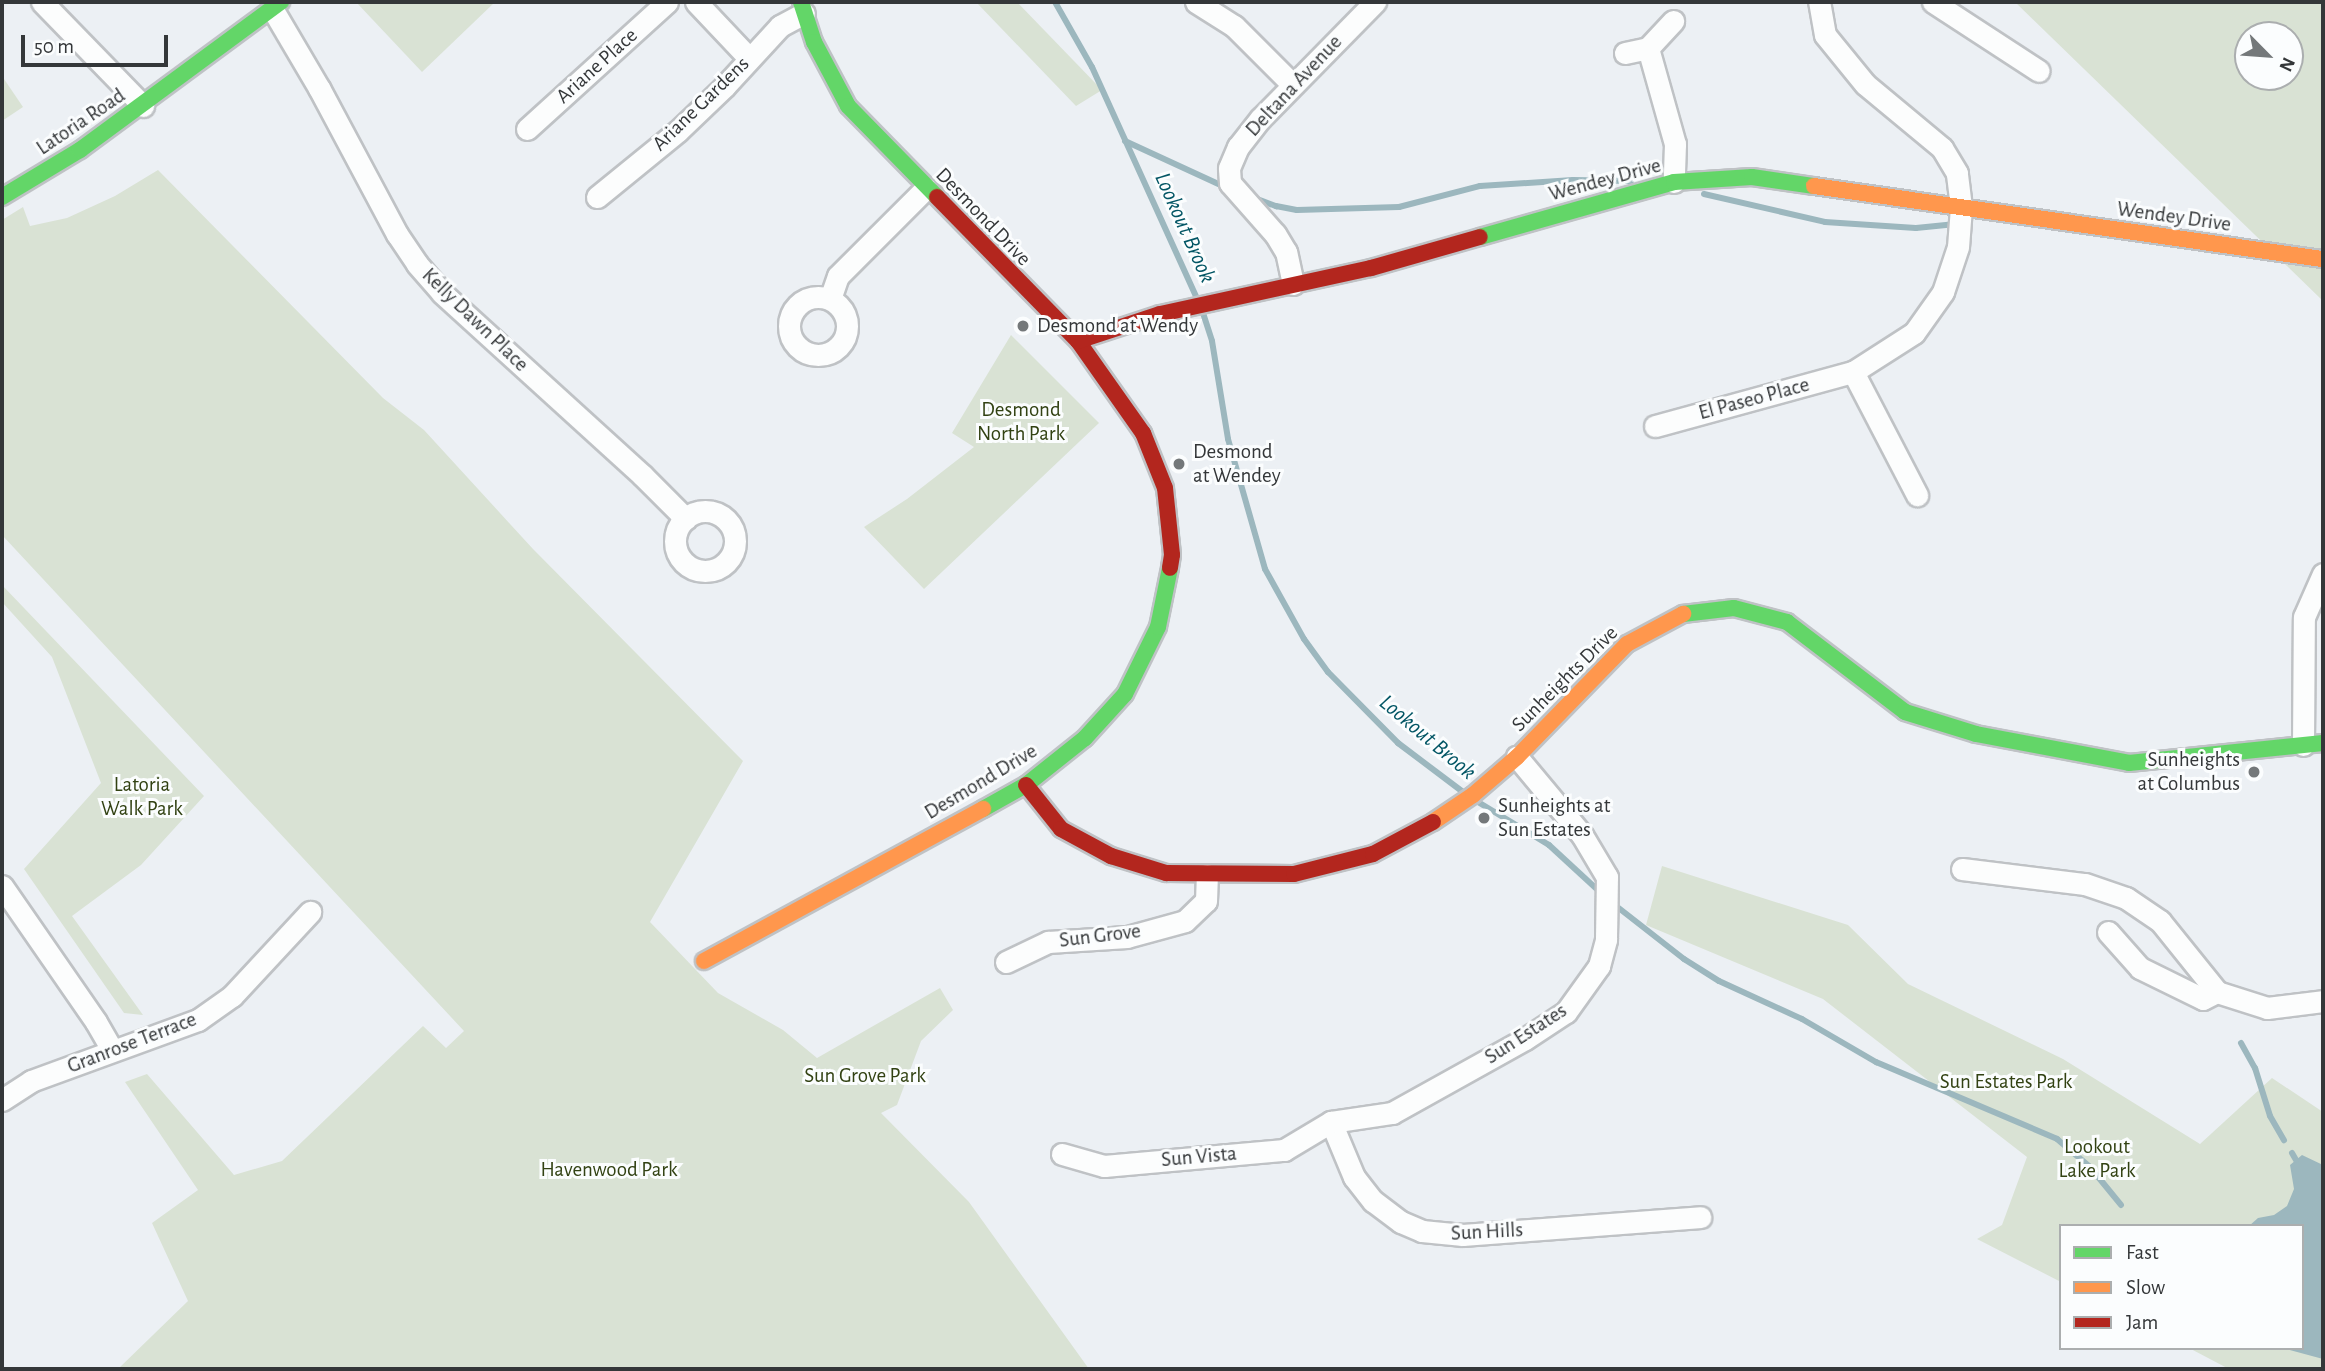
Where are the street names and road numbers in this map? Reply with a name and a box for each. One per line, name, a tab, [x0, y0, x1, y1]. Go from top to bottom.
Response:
street label: Ariane Place	[551, 23, 643, 109]
street label: Deltana Avenue	[1241, 30, 1347, 142]
street label: Ariane Gardens	[647, 51, 755, 157]
street label: Latoria Road	[32, 83, 130, 161]
street label: Wendey Drive	[1546, 153, 1664, 207]
street label: Desmond Drive	[930, 163, 1036, 271]
street label: Wendey Drive	[2115, 197, 2233, 237]
street label: Kelly Dawn Place	[416, 263, 534, 377]
street label: El Paseo Place	[1696, 372, 1812, 426]
street label: Sunheights Drive	[1507, 621, 1623, 737]
street label: Desmond Drive	[920, 739, 1042, 825]
street label: Sun Grove	[1058, 919, 1142, 953]
street label: Sun Estates	[1480, 998, 1572, 1070]
street label: Granrose Terrace	[64, 1007, 200, 1079]
street label: Sun Vista	[1160, 1141, 1238, 1173]
street label: Sun Hills	[1450, 1218, 1524, 1246]

